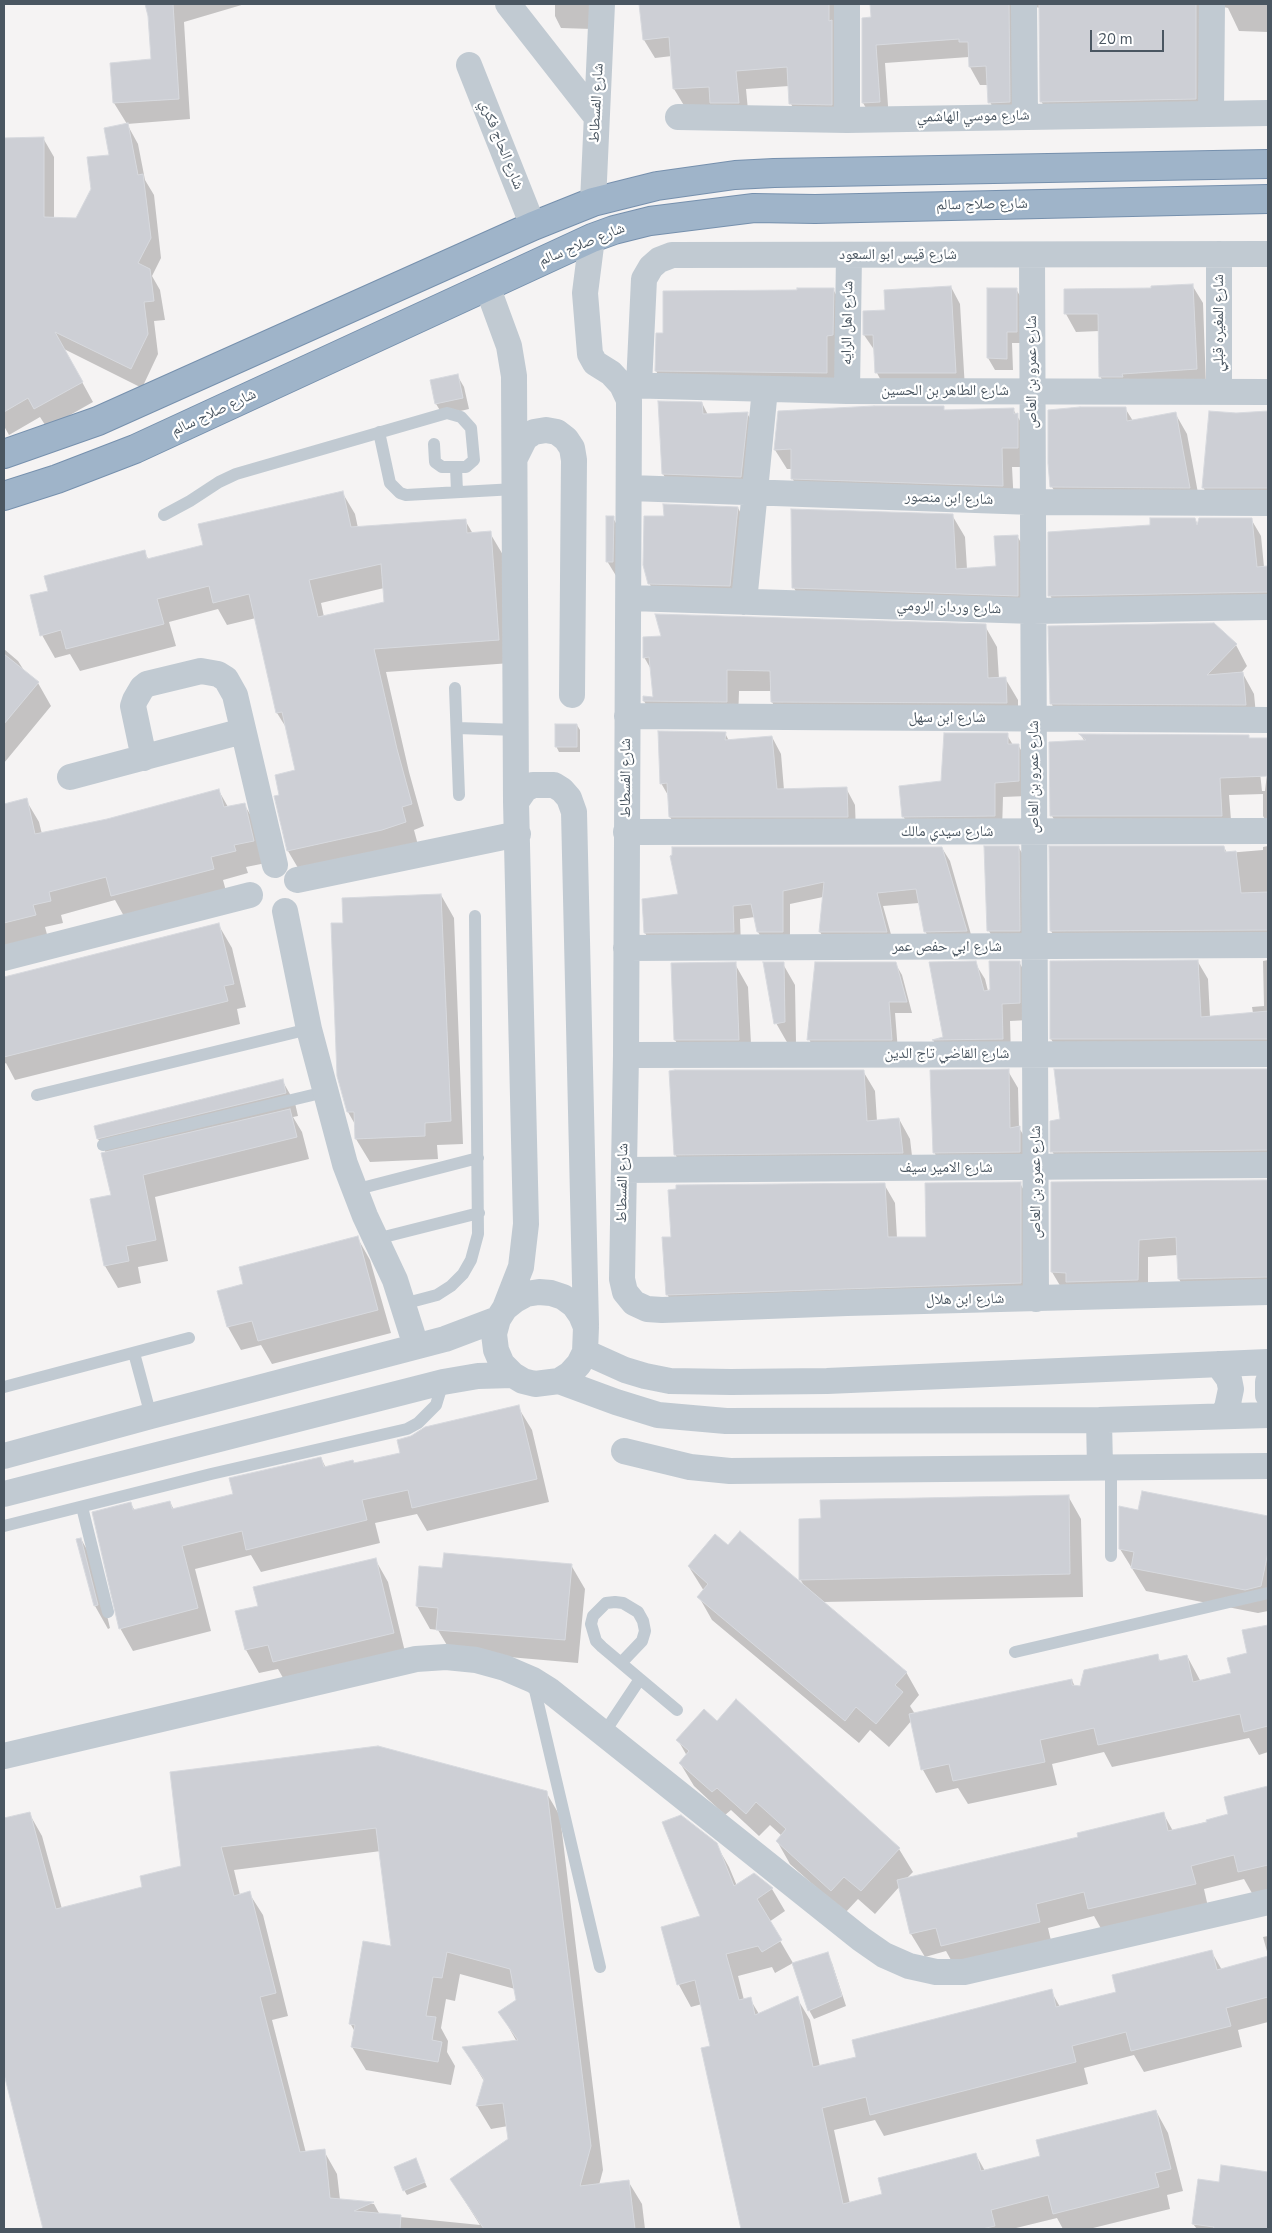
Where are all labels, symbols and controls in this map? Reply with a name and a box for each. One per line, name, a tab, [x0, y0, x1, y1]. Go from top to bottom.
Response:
scale bar	[1092, 20, 1166, 52]
text: 20 m	[1098, 29, 1133, 49]
street label: شارع الفسطاط	[586, 63, 608, 143]
street label: شارع الحاج فكري	[475, 98, 527, 192]
street label: شارع موسي الهاشمي	[916, 107, 1030, 127]
street label: شارع صلاح سالم	[936, 195, 1028, 215]
street label: شارع صلاح سالم	[536, 220, 628, 270]
street label: شارع قيس ابو السعود	[839, 246, 957, 264]
street label: شارع المغيره قبلي	[1210, 274, 1228, 372]
street label: شارع اهل الرايه	[838, 281, 858, 365]
street label: شارع عمرو بن العاص	[1023, 315, 1041, 429]
street label: شارع الطاهر بن الحسين	[881, 382, 1009, 400]
street label: شارع صلاح سالم	[169, 386, 259, 440]
street label: شارع ابن منصور	[905, 488, 993, 510]
street label: شارع وردان الرومي	[896, 597, 1002, 619]
street label: شارع ابن سهل	[908, 709, 986, 727]
street label: شارع عمرو بن العاص	[1025, 720, 1043, 834]
street label: شارع الفسطاط	[617, 738, 635, 818]
street label: شارع سيدي مالك	[901, 823, 993, 841]
street label: شارع ابي حفص عمر	[892, 938, 1002, 956]
street label: شارع القاضي تاج الدين	[885, 1045, 1009, 1063]
street label: شارع عمرو بن العاص	[1027, 1125, 1045, 1239]
street label: شارع الفسطاط	[613, 1143, 633, 1223]
street label: شارع الامير سيف	[899, 1159, 993, 1177]
street label: شارع ابن هلال	[926, 1290, 1004, 1310]

